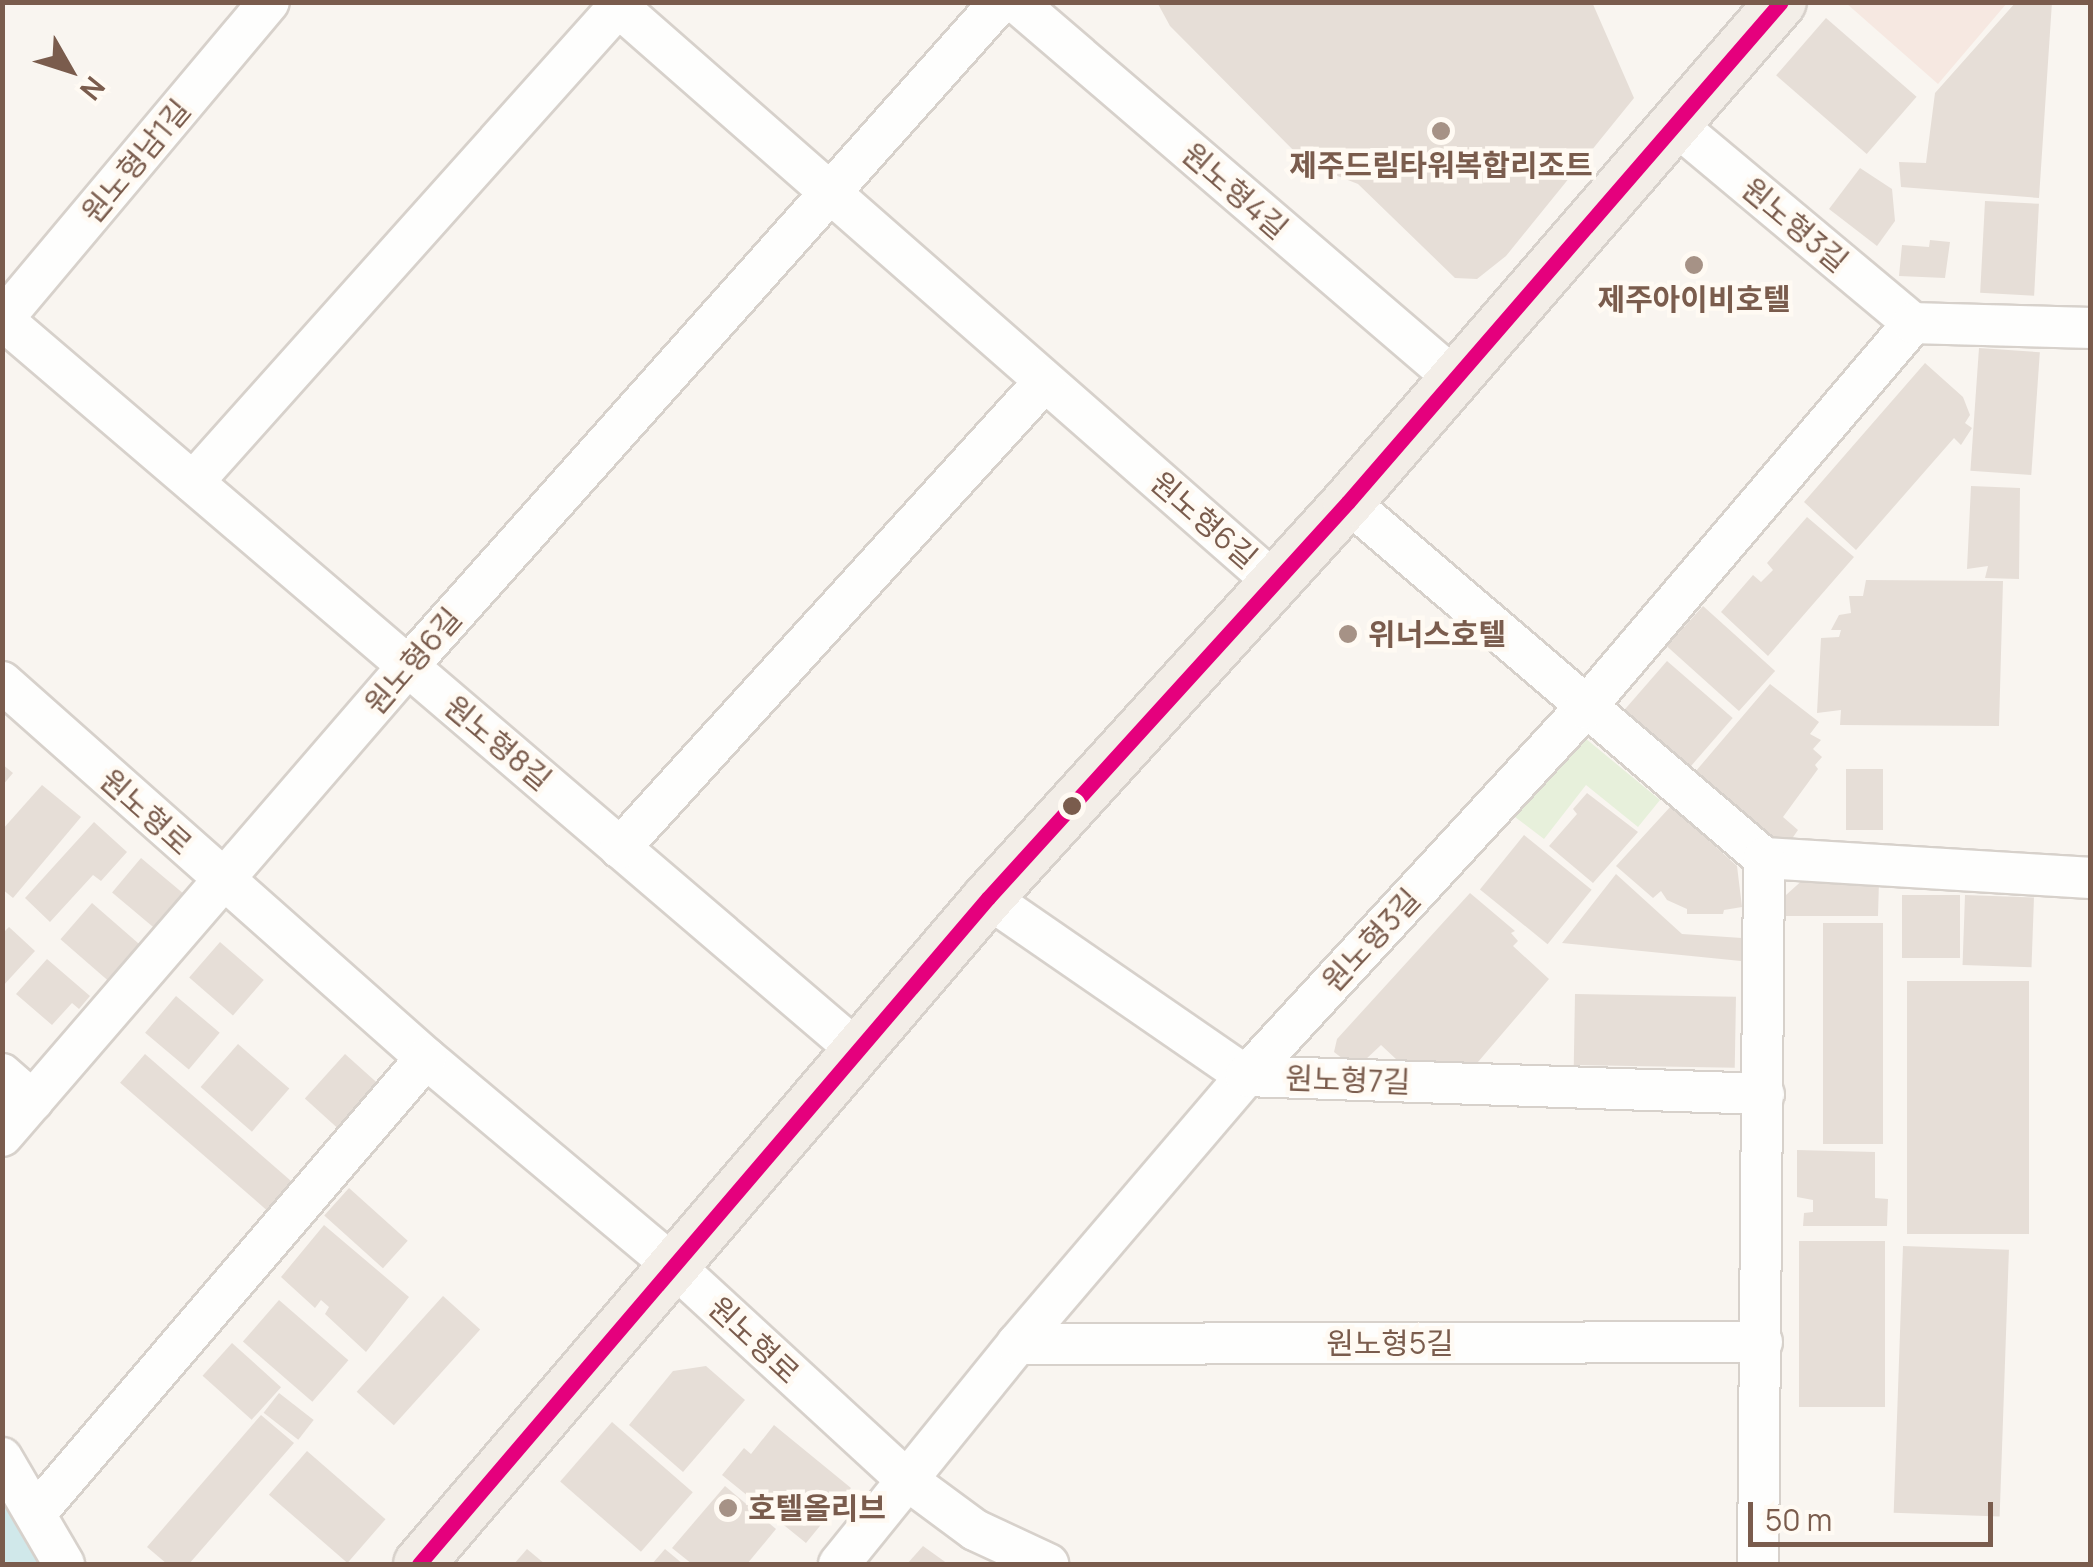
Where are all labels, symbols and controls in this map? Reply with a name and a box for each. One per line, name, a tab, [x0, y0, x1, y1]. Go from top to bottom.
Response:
north arrow	[20, 20, 120, 120]
text: N	[72, 69, 114, 109]
street label: 원노형남1길	[74, 92, 198, 230]
marker: 제주드림타워복합리조트	[1430, 120, 1452, 142]
street label: 원노형4길	[1175, 135, 1295, 247]
place label: 제주드림타워복합리조트	[1289, 147, 1593, 183]
street label: 원노형3길	[1735, 170, 1855, 280]
marker: 제주아이비호텔	[1683, 254, 1705, 276]
place label: 제주아이비호텔	[1597, 281, 1791, 317]
street label: 원노형6길	[1144, 464, 1264, 576]
street label: 원노형6길	[357, 601, 469, 721]
place label: 위너스호텔	[1368, 616, 1506, 652]
marker: 위너스호텔	[1337, 623, 1359, 645]
street label: 원노형8길	[437, 688, 559, 798]
street label: 원노형로	[93, 762, 199, 862]
unlabelled marker	[1062, 796, 1082, 816]
street label: 원노형3길	[1315, 881, 1427, 999]
street label: 원노형7길	[1285, 1060, 1411, 1100]
street label: 원노형로	[701, 1289, 807, 1391]
street label: 원노형5길	[1326, 1325, 1454, 1361]
scale bar	[1753, 1482, 1998, 1544]
place label: 호텔올리브	[748, 1490, 886, 1526]
marker: 호텔올리브	[717, 1497, 739, 1519]
text: 50 m	[1765, 1499, 1832, 1540]

